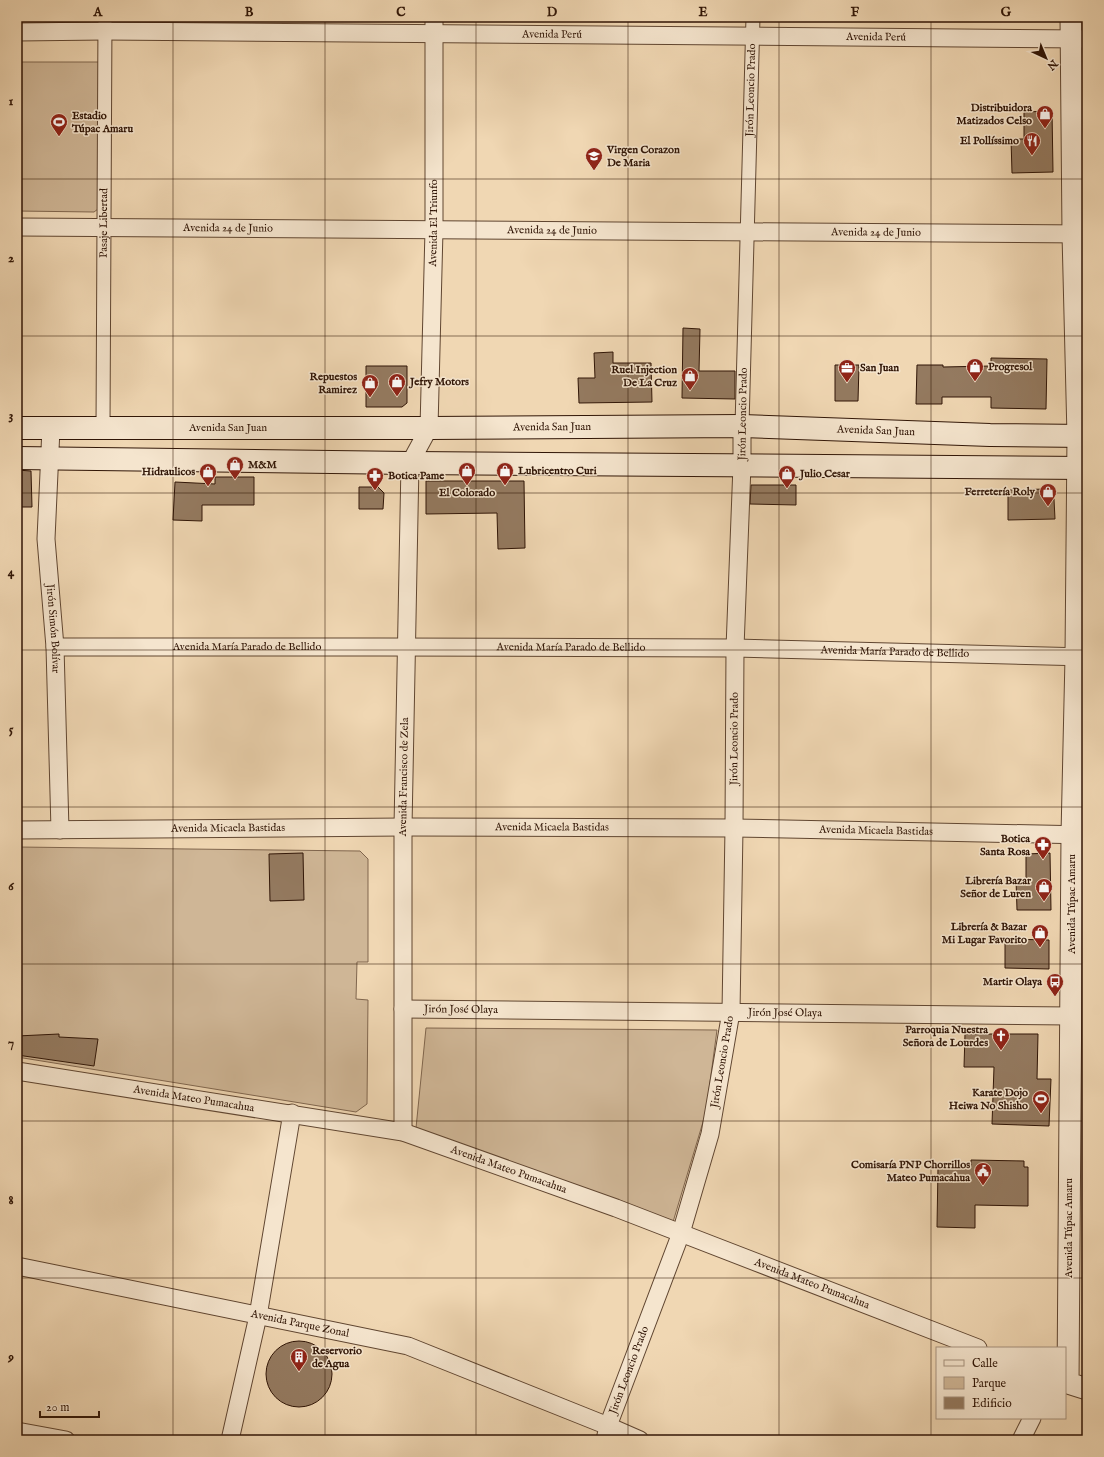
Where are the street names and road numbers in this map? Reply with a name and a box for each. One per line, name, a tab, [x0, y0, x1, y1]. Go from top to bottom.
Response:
street label: Avenida Perú	[521, 27, 582, 42]
street label: Avenida Perú	[845, 30, 906, 45]
street label: Jirón Leoncio Prado	[743, 43, 759, 139]
street label: Avenida El Triunfo	[426, 179, 441, 268]
street label: Pasaje Libertad	[97, 188, 111, 258]
street label: Avenida 24 de Junio	[182, 221, 273, 236]
street label: Avenida 24 de Junio	[506, 223, 597, 238]
street label: Avenida 24 de Junio	[830, 225, 921, 240]
street label: Jirón Leoncio Prado	[735, 367, 751, 463]
street label: Avenida San Juan	[512, 420, 591, 434]
street label: Avenida San Juan	[188, 421, 267, 435]
street label: Avenida San Juan	[836, 422, 915, 439]
street label: Jirón Simón Bolívar	[43, 581, 63, 673]
street label: Avenida María Parado de Bellido	[172, 640, 321, 654]
street label: Avenida María Parado de Bellido	[496, 640, 645, 655]
street label: Avenida María Parado de Bellido	[819, 643, 970, 661]
street label: Jirón Leoncio Prado	[727, 692, 742, 787]
street label: Avenida Francisco de Zela	[396, 717, 412, 838]
street label: Avenida Micaela Bastidas	[494, 820, 609, 835]
street label: Avenida Micaela Bastidas	[170, 821, 285, 836]
street label: Avenida Micaela Bastidas	[818, 823, 933, 839]
street label: Avenida Túpac Amaru	[1065, 854, 1079, 955]
street label: Jirón José Olaya	[422, 1002, 498, 1017]
street label: Jirón José Olaya	[746, 1006, 822, 1020]
street label: Jirón Leoncio Prado	[707, 1015, 737, 1111]
street label: Avenida Mateo Pumacahua	[131, 1082, 256, 1115]
street label: Avenida Mateo Pumacahua	[448, 1142, 569, 1197]
street label: Avenida Túpac Amaru	[1062, 1178, 1076, 1279]
street label: Avenida Mateo Pumacahua	[751, 1255, 872, 1312]
street label: Avenida Parque Zonal	[249, 1307, 350, 1341]
street label: Jirón Leoncio Prado	[605, 1324, 652, 1418]

